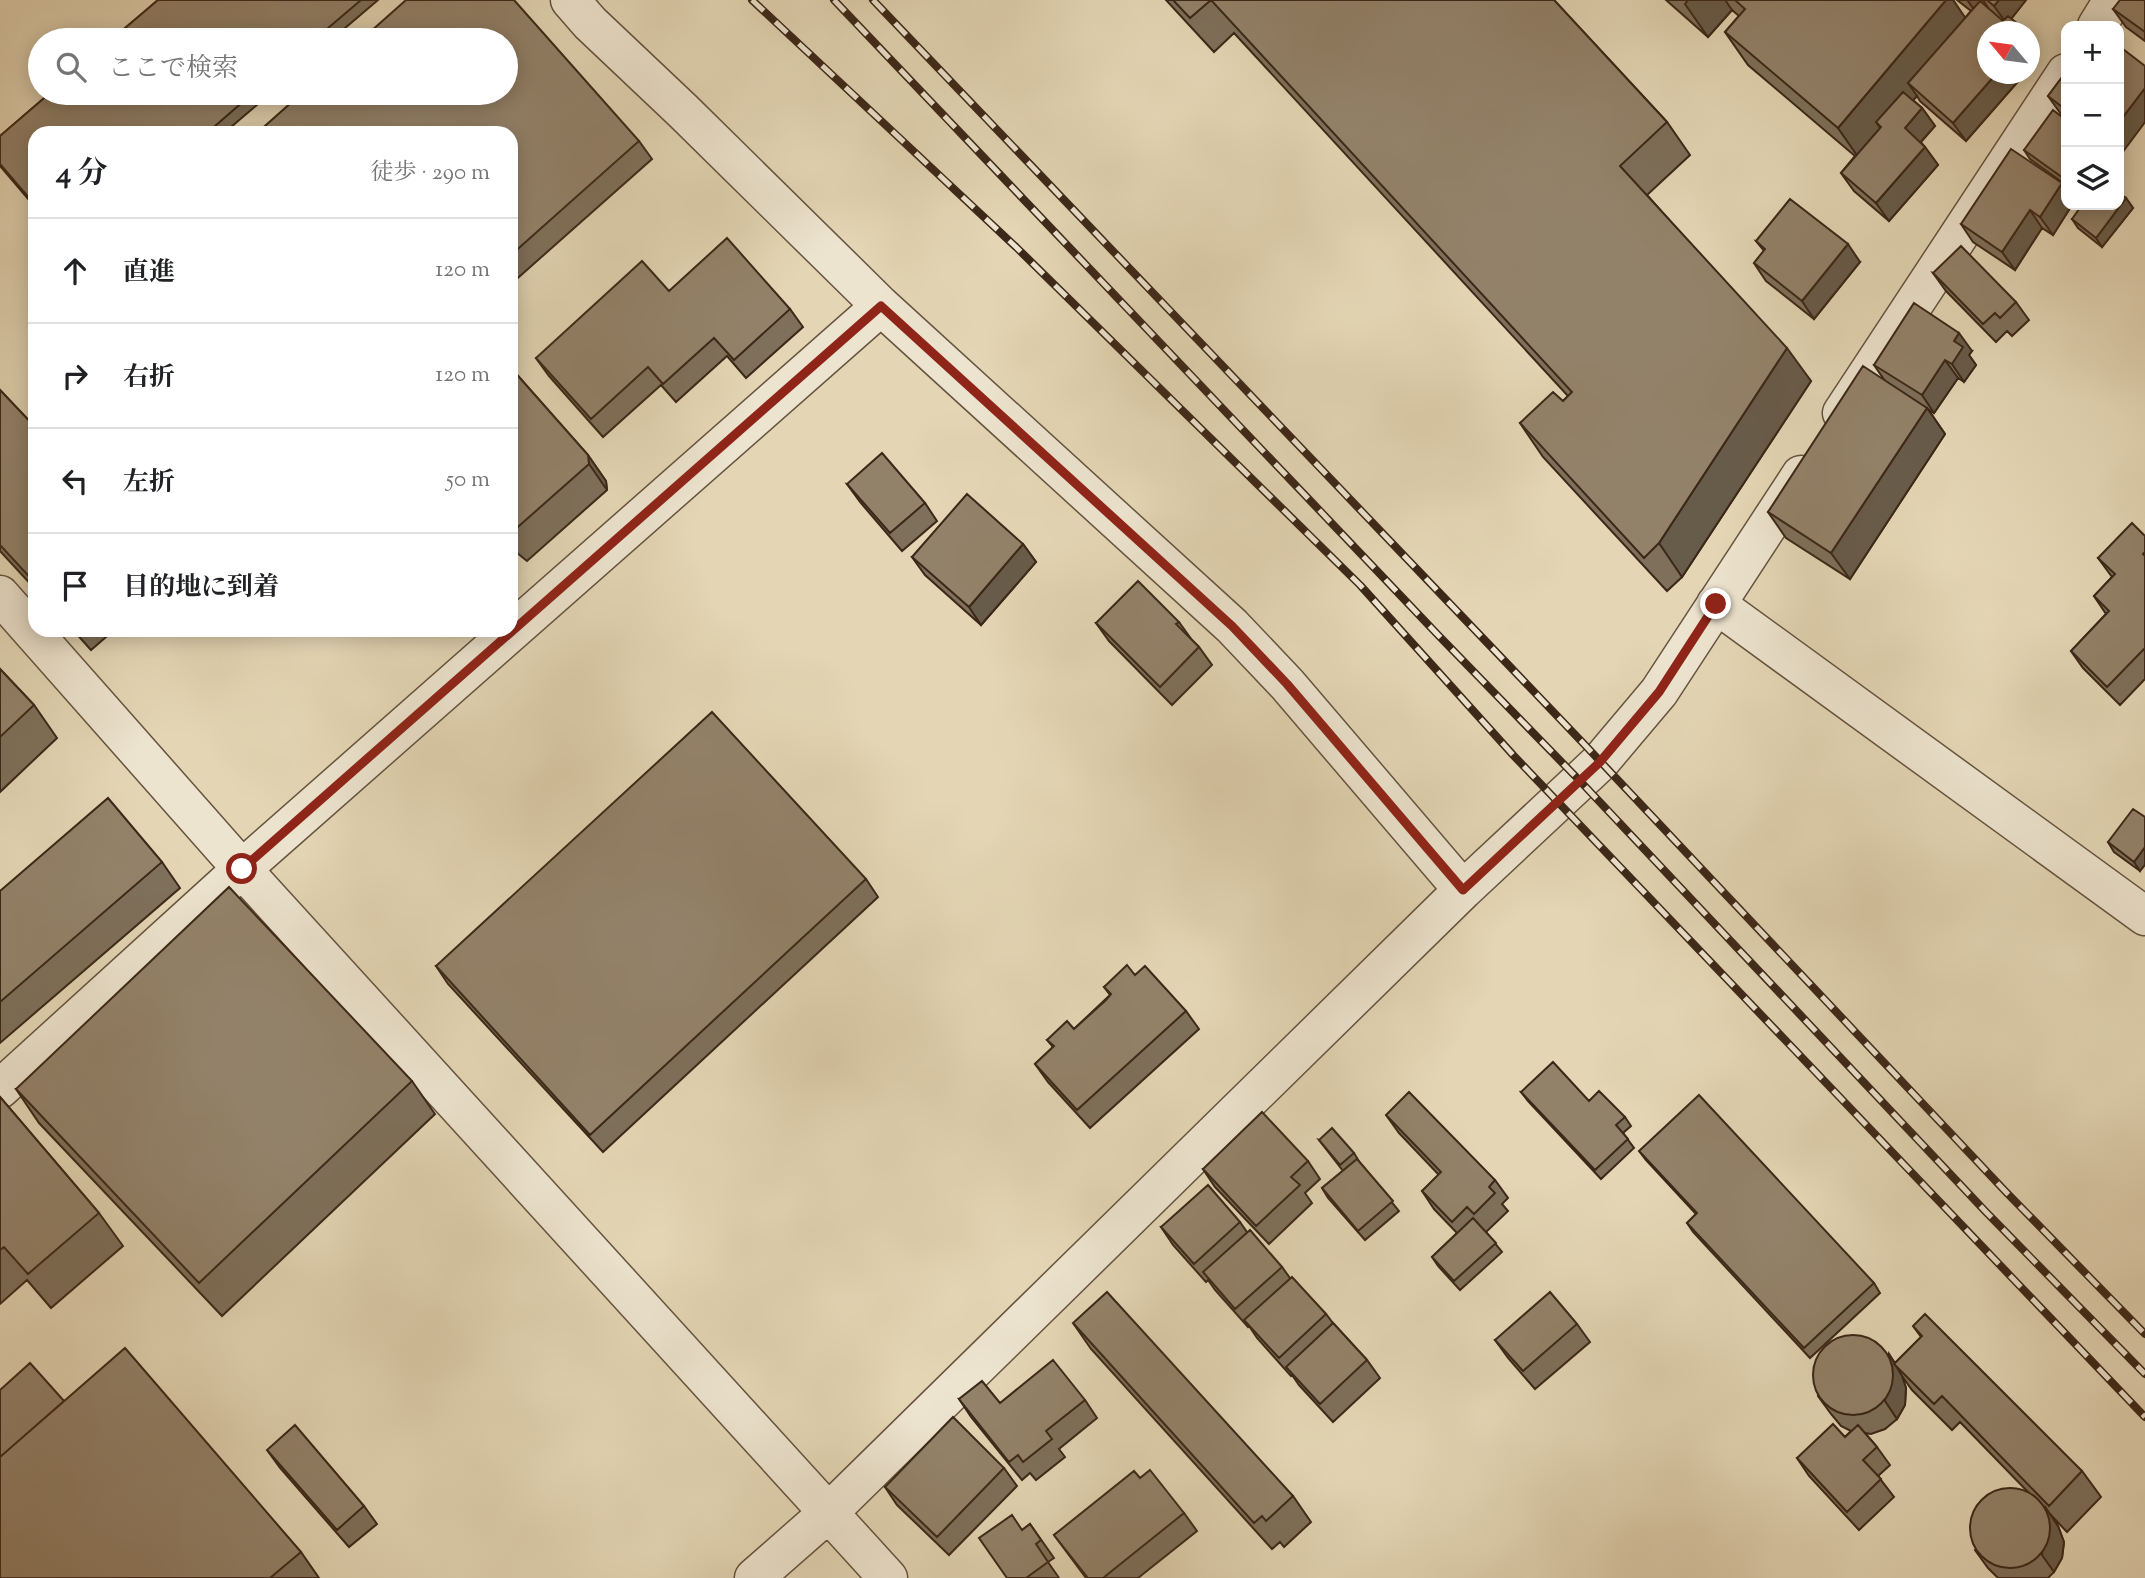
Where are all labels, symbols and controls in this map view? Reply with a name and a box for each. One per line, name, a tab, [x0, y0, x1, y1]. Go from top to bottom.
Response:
north arrow	[1977, 21, 2040, 84]
map controls	[2061, 21, 2124, 210]
button: +	[2061, 21, 2124, 84]
search box	[28, 28, 518, 105]
icon: search	[52, 48, 90, 86]
text: ここで検索	[108, 51, 238, 88]
button: −	[2061, 84, 2124, 147]
button: layers	[2061, 147, 2124, 210]
text: 4 分	[56, 153, 108, 196]
text: 徒歩 · 290 m	[370, 157, 490, 190]
icon: ahead	[56, 252, 94, 290]
text: 120 m	[435, 254, 490, 287]
text: 直進	[123, 255, 175, 292]
icon: right	[56, 357, 94, 395]
text: 120 m	[435, 359, 490, 392]
text: 右折	[123, 360, 175, 397]
icon: left	[56, 462, 94, 500]
text: 50 m	[446, 464, 490, 497]
text: 左折	[123, 465, 175, 502]
icon: arrive	[56, 567, 94, 605]
text: 目的地に到着	[123, 570, 279, 607]
route end	[1700, 588, 1731, 619]
route start	[226, 853, 257, 884]

